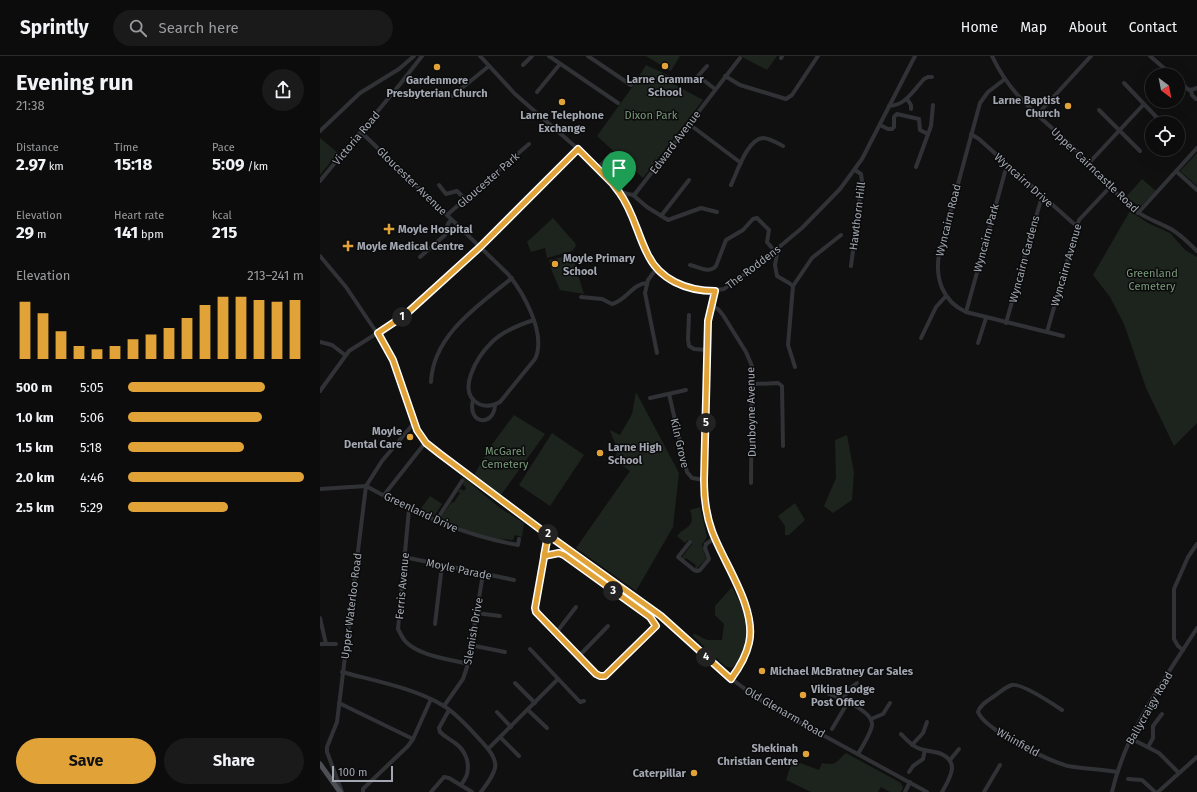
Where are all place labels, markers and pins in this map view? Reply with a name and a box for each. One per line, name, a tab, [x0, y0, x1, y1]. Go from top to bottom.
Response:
marker: Larne Grammar School	[660, 61, 670, 71]
marker: Gardenmore Presbyterian Church	[432, 62, 442, 72]
place label: Larne Grammar School	[626, 73, 704, 99]
place label: Gardenmore Presbyterian Church	[386, 74, 488, 100]
place label: Larne Baptist Church	[993, 94, 1061, 120]
marker: Larne Telephone Exchange	[557, 97, 567, 107]
marker: Larne Baptist Church	[1063, 101, 1073, 111]
place label: Larne Telephone Exchange	[520, 109, 604, 135]
pin	[602, 151, 636, 192]
marker: Moyle Hospital	[383, 223, 395, 235]
place label: Moyle Hospital	[398, 223, 473, 236]
marker: Moyle Medical Centre	[342, 240, 354, 252]
place label: Moyle Medical Centre	[357, 240, 464, 253]
place label: Moyle Primary School	[563, 252, 635, 278]
marker: Moyle Primary School	[550, 259, 560, 269]
pin: 1	[392, 307, 412, 327]
pin: 5	[696, 413, 716, 433]
place label: Moyle Dental Care	[344, 425, 402, 451]
marker: Moyle Dental Care	[405, 432, 415, 442]
place label: Larne High School	[608, 441, 662, 467]
marker: Larne High School	[595, 448, 605, 458]
pin: 2	[538, 524, 558, 544]
pin: 3	[603, 581, 623, 601]
pin: 4	[696, 647, 716, 667]
place label: Michael McBratney Car Sales	[770, 665, 914, 678]
marker: Michael McBratney Car Sales	[757, 666, 767, 676]
place label: Viking Lodge Post Office	[810, 683, 875, 709]
marker: Viking Lodge Post Office	[798, 690, 808, 700]
place label: Shekinah Christian Centre	[717, 742, 798, 768]
marker: Shekinah Christian Centre	[801, 749, 811, 759]
place label: Caterpillar	[633, 767, 687, 780]
marker: Caterpillar	[689, 768, 699, 778]

